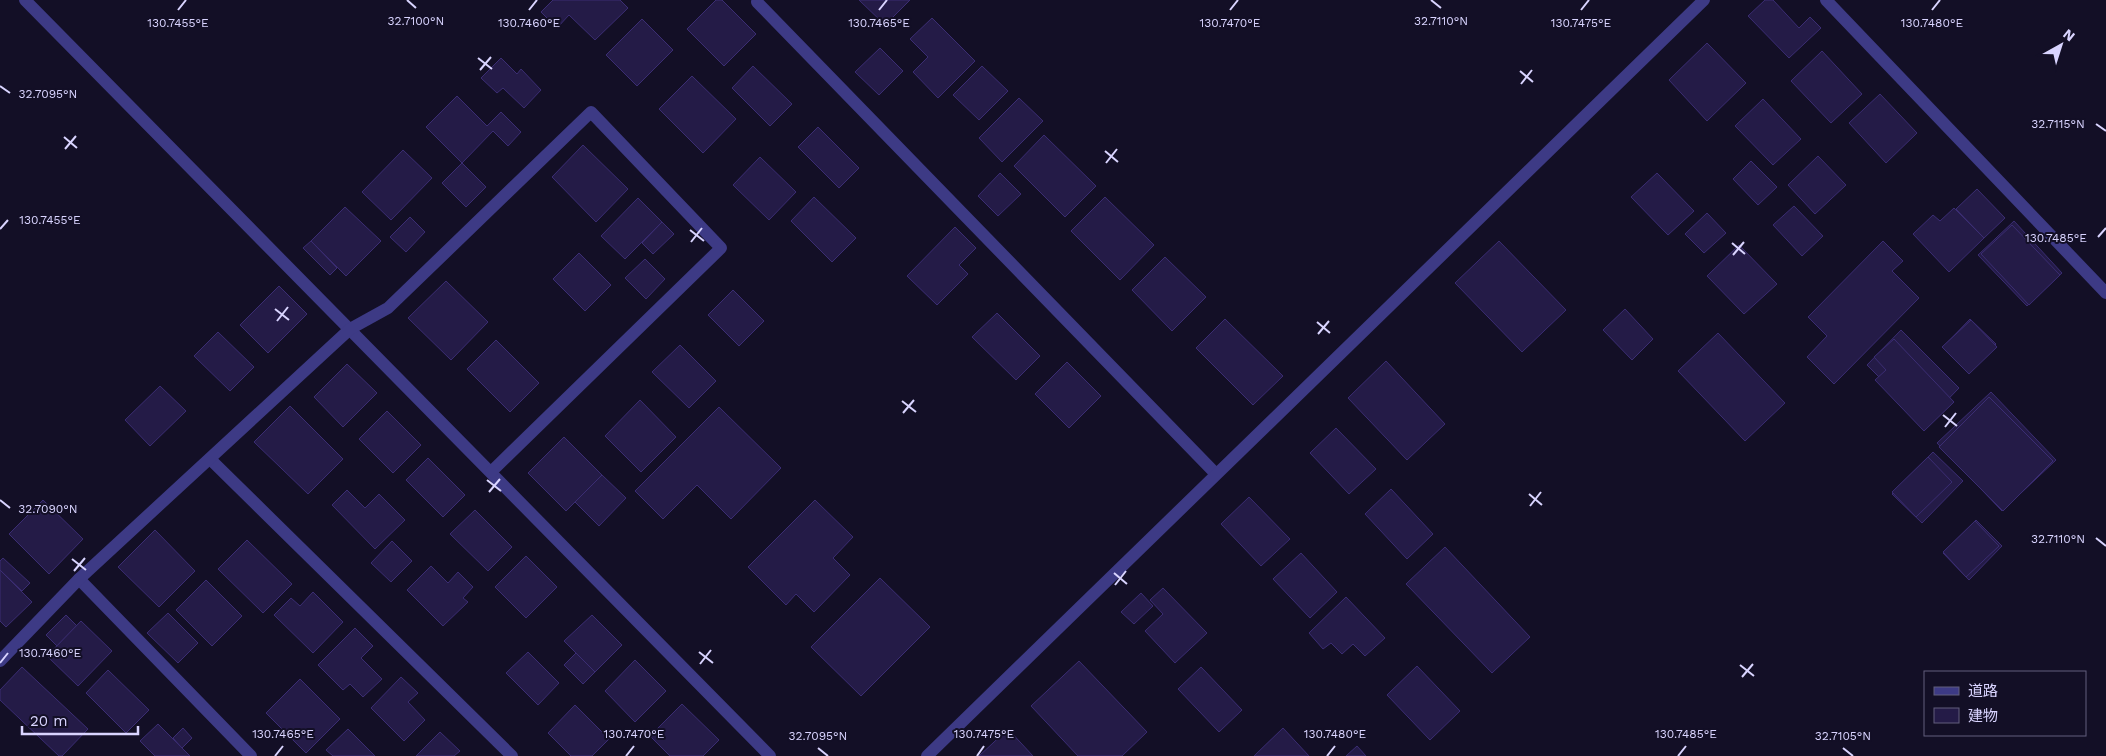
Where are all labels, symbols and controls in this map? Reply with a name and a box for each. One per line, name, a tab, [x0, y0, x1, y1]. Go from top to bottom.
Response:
text: 32.7100°N	[388, 14, 444, 28]
text: 32.7110°N	[1414, 14, 1468, 28]
text: 130.7455°E	[147, 16, 209, 30]
text: 130.7460°E	[498, 16, 560, 30]
text: 130.7465°E	[848, 16, 910, 30]
text: 130.7470°E	[1200, 16, 1261, 30]
text: 130.7475°E	[1551, 16, 1612, 30]
text: 130.7480°E	[1901, 16, 1963, 30]
north arrow	[2036, 20, 2086, 70]
text: N	[2060, 25, 2078, 44]
text: 32.7095°N	[19, 87, 77, 101]
text: 32.7115°N	[2031, 117, 2085, 131]
text: 130.7455°E	[19, 213, 81, 227]
text: 130.7485°E	[2025, 231, 2087, 245]
text: 32.7090°N	[18, 502, 78, 516]
text: 32.7110°N	[2031, 532, 2085, 546]
text: 130.7460°E	[19, 646, 81, 660]
legend	[1924, 671, 2086, 736]
text: 道路	[1968, 682, 1998, 700]
scale bar	[22, 704, 139, 736]
text: 建物	[1968, 707, 1998, 725]
text: 20 m	[30, 712, 68, 730]
text: 130.7465°E	[252, 727, 314, 741]
text: 130.7470°E	[604, 727, 665, 741]
text: 130.7475°E	[954, 727, 1015, 741]
text: 130.7480°E	[1304, 727, 1366, 741]
text: 130.7485°E	[1655, 727, 1717, 741]
text: 32.7095°N	[789, 729, 847, 743]
text: 32.7105°N	[1815, 729, 1871, 743]

